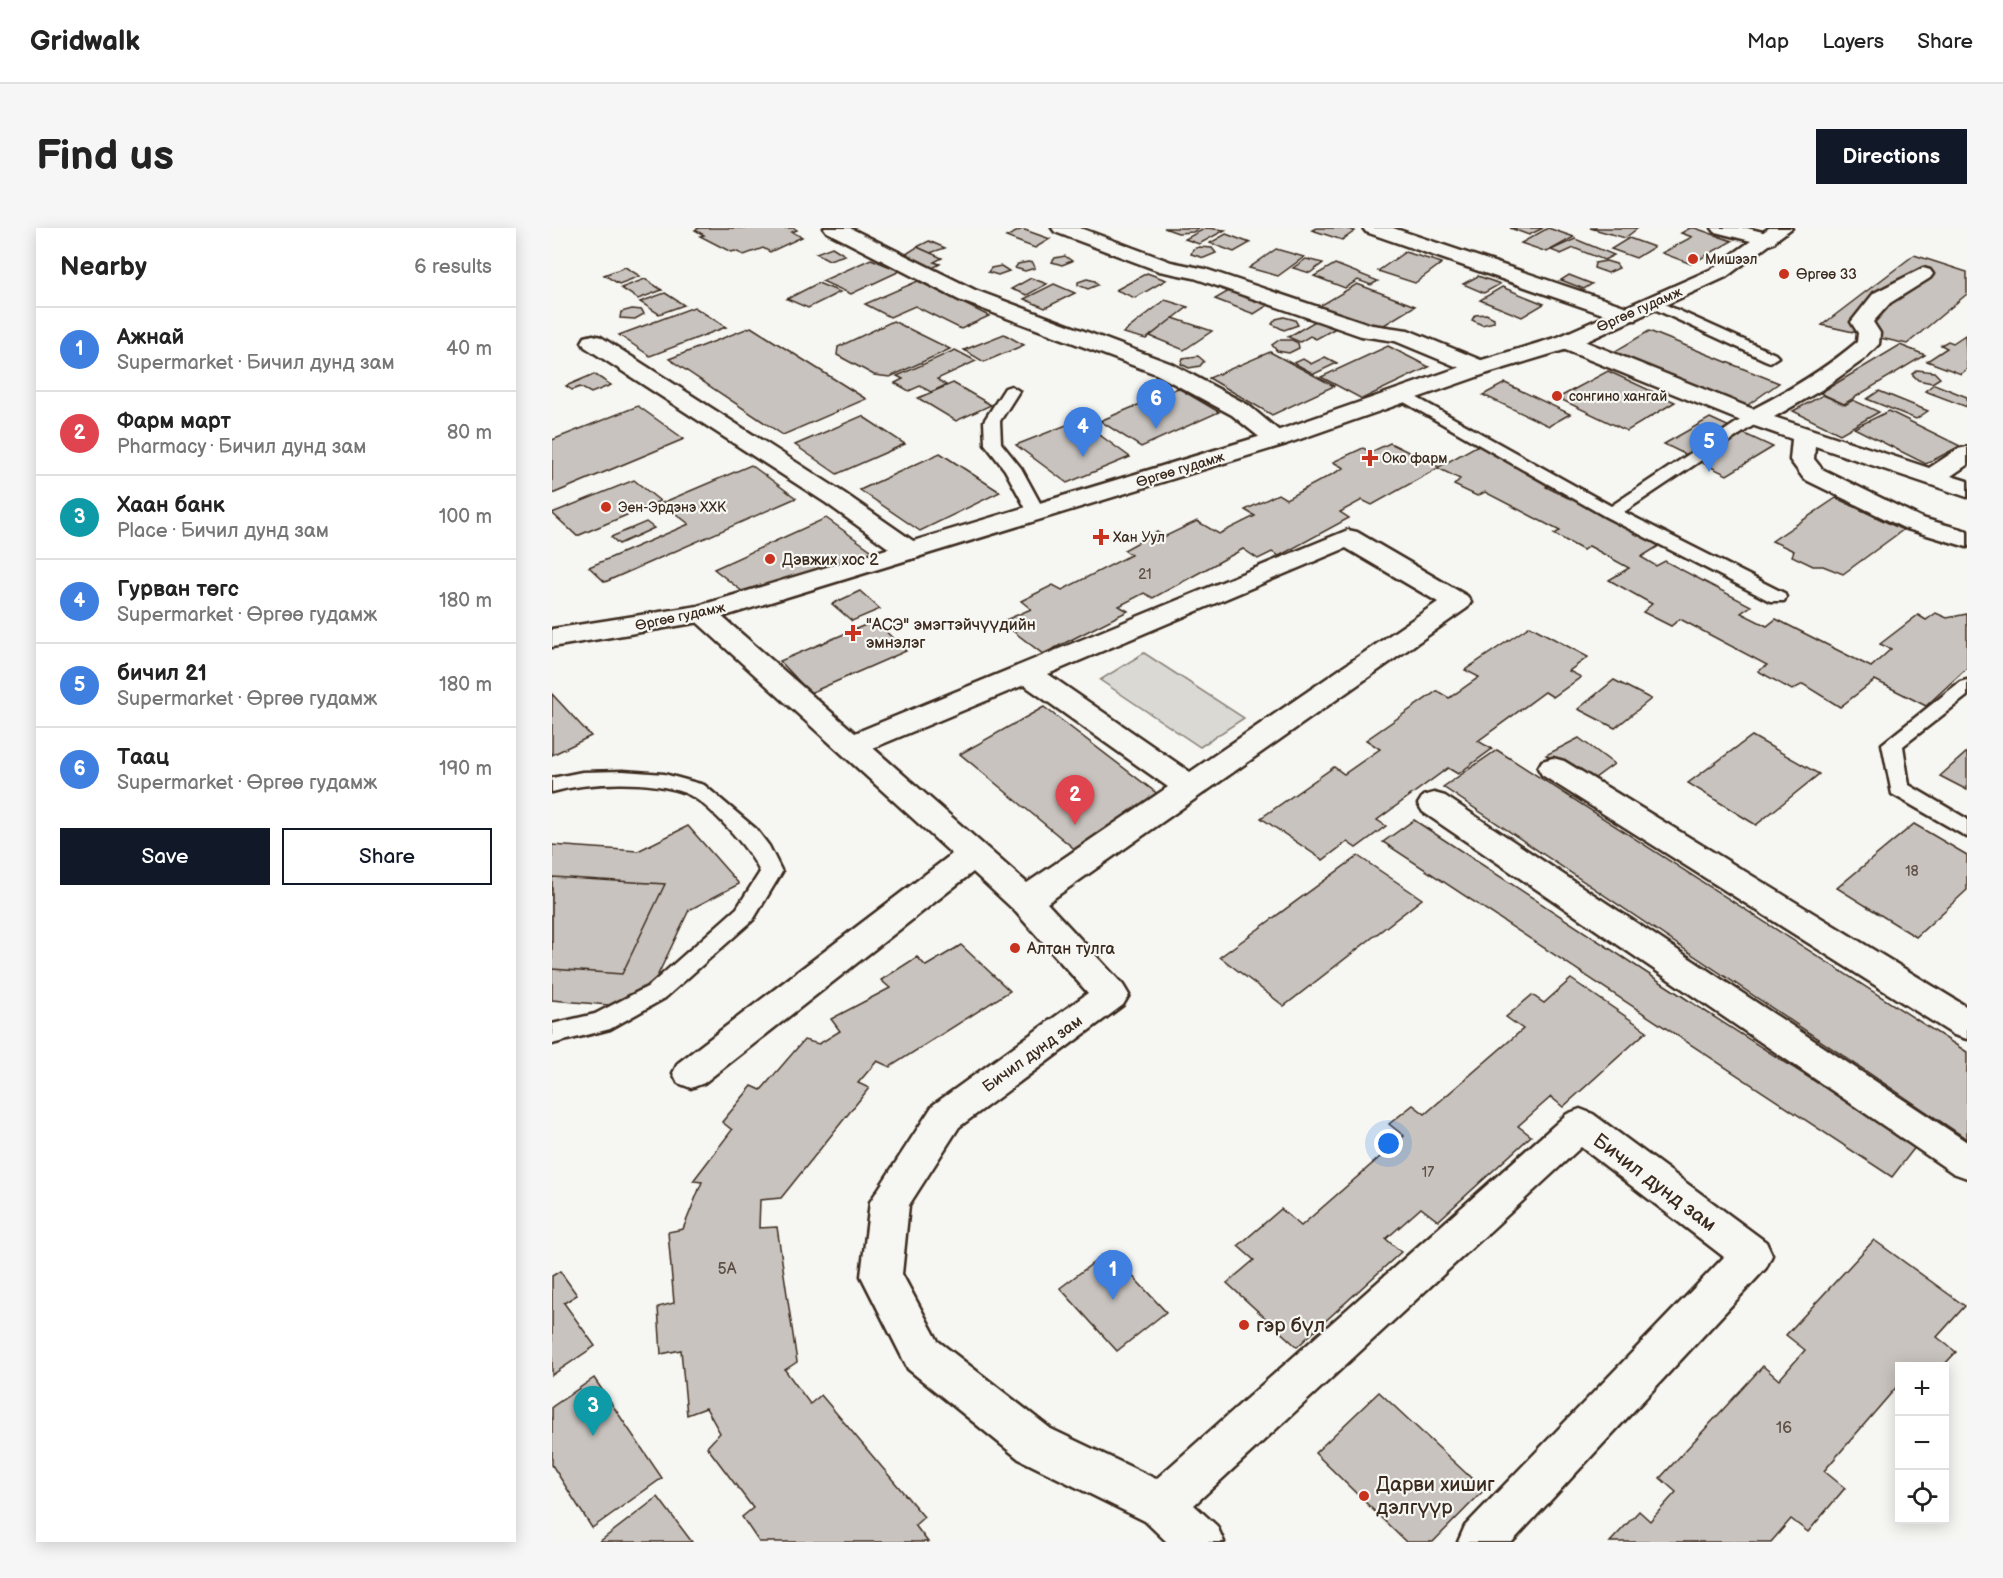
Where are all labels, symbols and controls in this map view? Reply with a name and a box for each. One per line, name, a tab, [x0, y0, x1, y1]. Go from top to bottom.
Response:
text: Gridwalk	[30, 25, 140, 58]
text: Map	[1747, 29, 1789, 54]
text: Layers	[1822, 29, 1884, 54]
text: Share	[1917, 29, 1973, 54]
button: Directions	[1816, 129, 1967, 184]
text: Find us	[36, 131, 174, 182]
place label: Мишээл	[1705, 251, 1758, 268]
text: Nearby	[60, 252, 147, 283]
marker: Мишээл	[1686, 252, 1700, 266]
text: 6 results	[414, 255, 492, 279]
place label: Өргөө 33	[1796, 266, 1857, 283]
marker: Өргөө 33	[1777, 267, 1791, 281]
street label: Өргөө гудамж	[1594, 283, 1685, 336]
text: Ажнай	[117, 324, 184, 351]
text: 1	[75, 337, 84, 361]
text: 40 m	[446, 337, 492, 361]
text: Supermarket · Бичил дунд зам	[117, 351, 395, 375]
pin: 6	[1136, 380, 1176, 429]
place label: сонгино хангай	[1569, 388, 1667, 405]
marker: сонгино хангай	[1550, 389, 1564, 403]
text: Фарм март	[117, 408, 231, 435]
pin: 4	[1064, 408, 1102, 457]
text: 2	[74, 421, 85, 445]
text: 80 m	[447, 421, 492, 445]
pin: 5	[1690, 422, 1728, 472]
text: Pharmacy · Бичил дунд зам	[117, 435, 366, 459]
street label: Өргөө гудамж	[1134, 448, 1227, 491]
place label: Око фарм	[1382, 450, 1447, 467]
marker: Око фарм	[1363, 451, 1377, 465]
text: Хаан банк	[117, 492, 225, 519]
place label: Эен-Эрдэнэ ХХК	[618, 499, 727, 516]
marker: Эен-Эрдэнэ ХХК	[599, 500, 613, 514]
text: 3	[74, 505, 85, 529]
text: 100 m	[439, 505, 492, 529]
text: Place · Бичил дунд зам	[117, 519, 329, 543]
place label: Хан Уул	[1113, 529, 1165, 546]
marker: Хан Уул	[1094, 530, 1108, 544]
place label: Дэвжих хос 2	[782, 551, 879, 570]
marker: Дэвжих хос 2	[763, 552, 777, 566]
house number: 21	[1138, 566, 1152, 583]
text: Гурван төгс	[117, 576, 239, 603]
text: 4	[74, 589, 85, 613]
text: 180 m	[439, 589, 492, 613]
street label: Өргөө гудамж	[634, 599, 727, 634]
text: Supermarket · Өргөө гудамж	[117, 603, 377, 627]
place label: "АСЭ" эмэгтэйчүүдийн эмнэлэг	[866, 616, 1036, 653]
marker: "АСЭ" эмэгтэйчүүдийн эмнэлэг	[844, 624, 862, 642]
text: бичил 21	[117, 660, 207, 687]
text: 5	[74, 673, 85, 697]
text: 180 m	[439, 673, 492, 697]
text: Supermarket · Өргөө гудамж	[117, 687, 377, 711]
text: Таац	[117, 744, 169, 771]
text: 6	[73, 757, 86, 781]
text: 190 m	[439, 757, 492, 781]
text: Supermarket · Өргөө гудамж	[117, 771, 377, 795]
pin: 2	[1056, 776, 1094, 825]
button: Save	[60, 828, 270, 885]
button: Share	[282, 828, 492, 885]
house number: 18	[1905, 863, 1919, 880]
place label: Алтан тулга	[1026, 940, 1115, 959]
marker: Алтан тулга	[1008, 941, 1022, 955]
street label: Бичил дунд зам	[979, 1012, 1086, 1097]
your location	[1374, 1129, 1403, 1158]
street label: Бичил дунд зам	[1588, 1129, 1721, 1237]
house number: 17	[1422, 1164, 1434, 1181]
pin: 1	[1094, 1250, 1132, 1300]
house number: 5A	[718, 1260, 737, 1279]
place label: гэр бүл	[1256, 1314, 1325, 1338]
marker: гэр бүл	[1237, 1318, 1251, 1332]
map controls	[1895, 1362, 1949, 1524]
button: +	[1895, 1362, 1949, 1416]
pin: 3	[574, 1386, 612, 1436]
button: −	[1895, 1416, 1949, 1470]
house number: 16	[1776, 1419, 1792, 1438]
button: locate	[1895, 1470, 1949, 1524]
place label: Дарви хишиг дэлгүүр	[1376, 1473, 1495, 1520]
marker: Дарви хишиг дэлгүүр	[1357, 1489, 1371, 1503]

